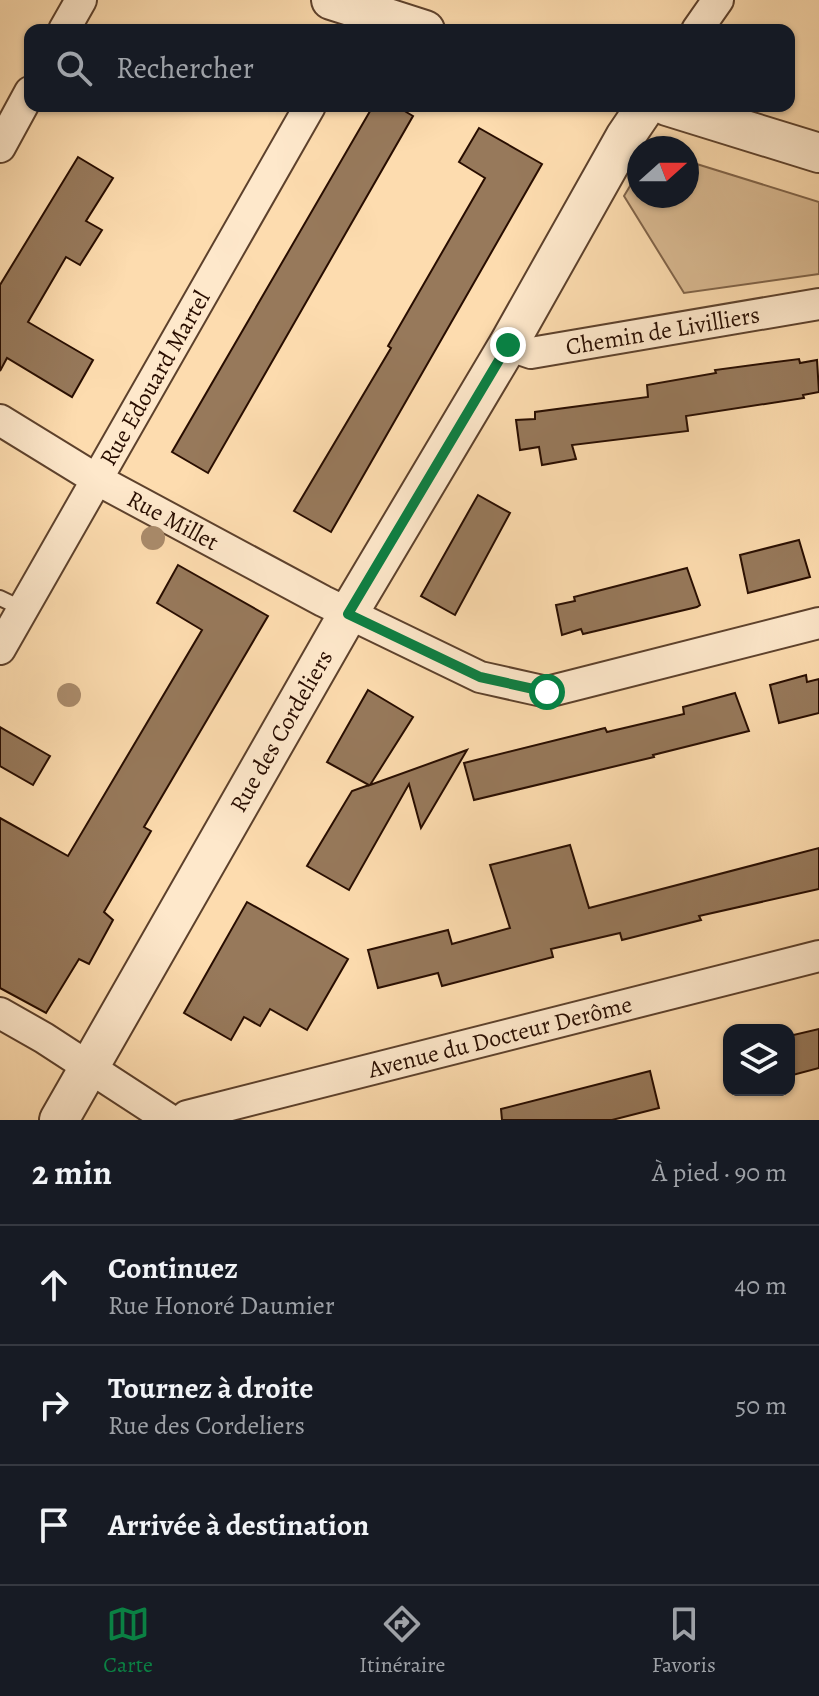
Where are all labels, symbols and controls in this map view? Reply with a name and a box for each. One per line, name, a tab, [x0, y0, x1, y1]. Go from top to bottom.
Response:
search box	[24, 24, 795, 112]
icon: search	[52, 46, 96, 90]
text: Rechercher	[116, 48, 254, 88]
north arrow	[627, 136, 699, 208]
street label: Rue Edouard Martel	[92, 285, 217, 471]
street label: Chemin de Livilliers	[563, 298, 762, 363]
route end	[490, 327, 526, 363]
street label: Rue Millet	[121, 483, 224, 558]
street label: Rue des Cordeliers	[222, 644, 340, 818]
route start	[529, 674, 565, 710]
street label: Avenue du Docteur Derôme	[364, 988, 635, 1086]
map controls	[723, 1024, 795, 1096]
button: layers	[723, 1024, 795, 1096]
text: 2 min	[32, 1149, 112, 1196]
text: À pied · 90 m	[652, 1155, 787, 1190]
text: Continuez	[108, 1248, 238, 1288]
icon: ahead	[32, 1263, 76, 1307]
text: 40 m	[735, 1268, 787, 1303]
text: Rue Honoré Daumier	[108, 1288, 335, 1323]
text: Tournez à droite	[108, 1368, 313, 1408]
icon: right	[32, 1383, 76, 1427]
text: 50 m	[735, 1388, 787, 1423]
text: Rue des Cordeliers	[108, 1408, 305, 1443]
icon: arrive	[32, 1503, 76, 1547]
text: Arrivée à destination	[108, 1505, 369, 1545]
tab: Carte	[103, 1602, 153, 1680]
tab: Itinéraire	[359, 1602, 445, 1680]
tab: Favoris	[652, 1602, 716, 1680]

